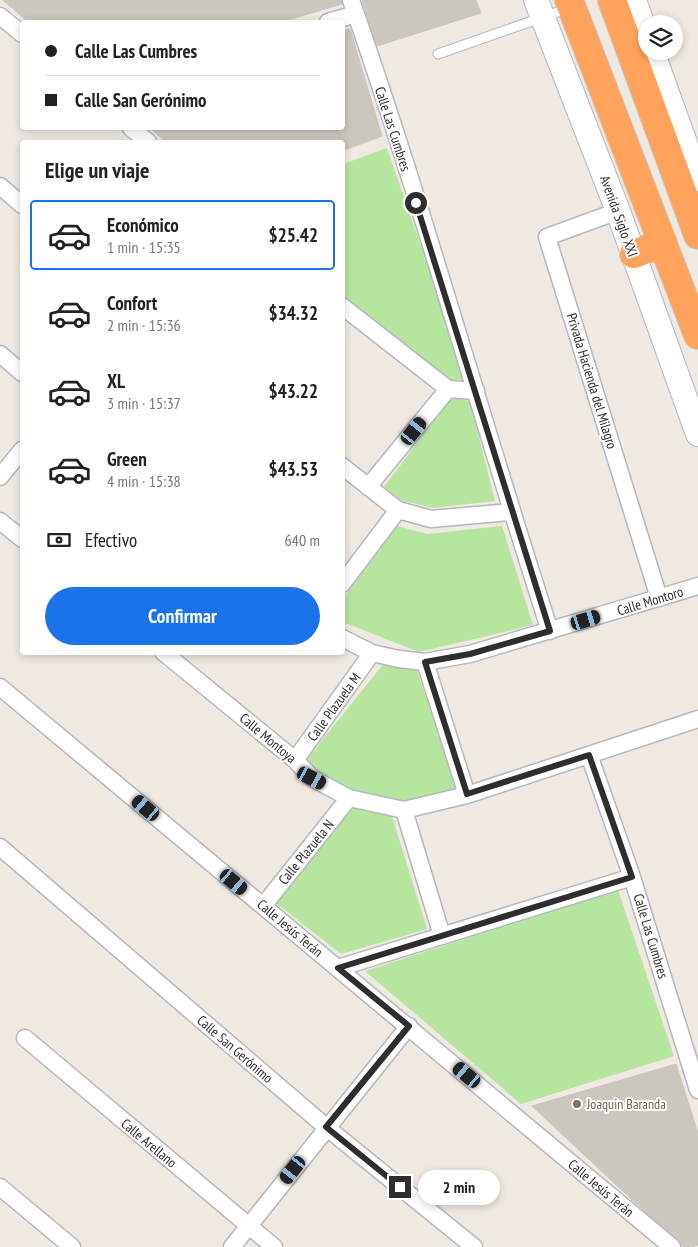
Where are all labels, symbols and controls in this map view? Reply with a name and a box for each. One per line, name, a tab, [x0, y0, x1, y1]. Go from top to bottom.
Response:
map controls	[638, 15, 683, 60]
button: layers	[638, 15, 683, 60]
text: Calle Las Cumbres	[75, 39, 197, 63]
street label: Calle Las Cumbres	[371, 84, 415, 174]
text: Calle San Gerónimo	[75, 88, 207, 112]
text: Elige un viaje	[45, 156, 149, 184]
street label: Avenida Siglo XXI	[596, 173, 642, 259]
route start	[405, 192, 427, 214]
icon: car	[47, 213, 92, 258]
text: Económico	[107, 213, 179, 237]
text: $25.42	[269, 223, 318, 247]
text: 1 min · 15:35	[107, 237, 181, 257]
icon: car	[47, 291, 92, 336]
text: Confort	[107, 291, 157, 315]
text: $34.32	[269, 301, 318, 325]
street label: Privada Hacienda del Milagro	[563, 311, 621, 451]
text: 2 min · 15:36	[107, 315, 181, 335]
icon: car	[47, 369, 92, 414]
text: XL	[107, 369, 125, 393]
text: $43.22	[269, 379, 318, 403]
text: 3 min · 15:37	[107, 393, 181, 413]
car	[398, 415, 429, 447]
icon: car	[47, 447, 92, 492]
text: Green	[107, 447, 147, 471]
text: $43.53	[269, 457, 318, 481]
text: 4 min · 15:38	[107, 471, 181, 491]
icon: cash	[45, 526, 73, 554]
text: Efectivo	[85, 528, 137, 552]
text: 640 m	[285, 530, 320, 550]
street label: Calle Montoro	[615, 582, 685, 620]
button: Confirmar	[45, 587, 320, 645]
car	[569, 608, 602, 632]
street label: Calle Plazuela M	[303, 669, 365, 745]
street label: Calle Montoya	[236, 709, 300, 767]
car	[295, 764, 328, 792]
car	[129, 793, 162, 823]
street label: Calle Plazuela N	[274, 816, 338, 888]
car	[217, 867, 250, 897]
street label: Calle Las Cumbres	[630, 891, 673, 981]
street label: Calle Jesús Terán	[253, 895, 327, 961]
street label: Calle San Gerónimo	[193, 1011, 277, 1087]
car	[450, 1060, 483, 1090]
place label: Joaquin Baranda	[586, 1095, 666, 1113]
marker: Joaquin Baranda	[571, 1098, 583, 1110]
street label: Calle Arellano	[117, 1114, 181, 1172]
car	[277, 1154, 308, 1186]
street label: Calle Jesús Terán	[564, 1155, 638, 1221]
callout: 2 min	[418, 1170, 500, 1204]
route end	[389, 1176, 411, 1198]
text: 2 min	[443, 1177, 475, 1197]

